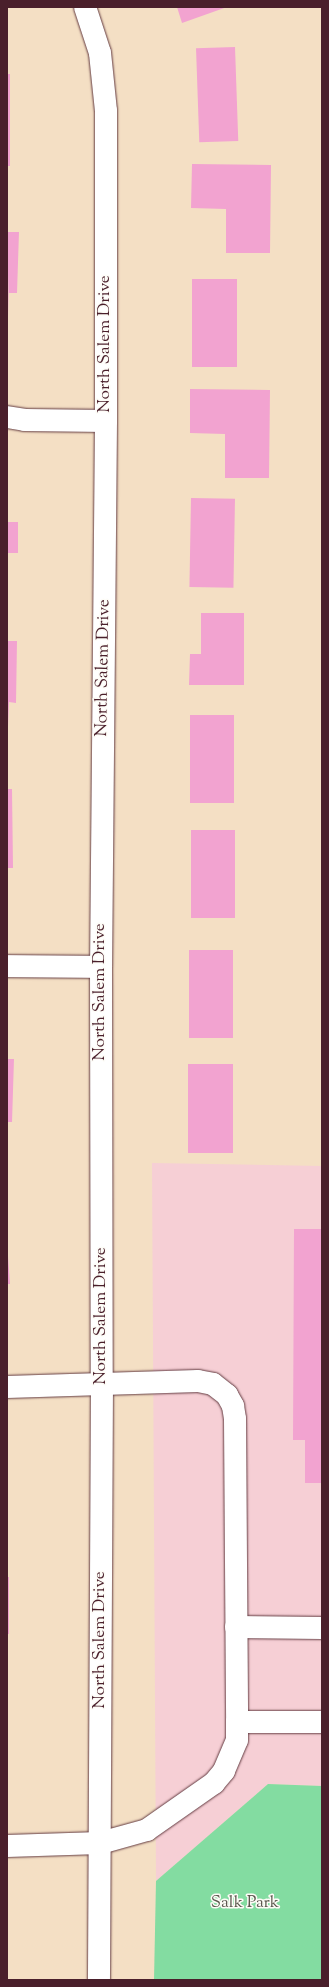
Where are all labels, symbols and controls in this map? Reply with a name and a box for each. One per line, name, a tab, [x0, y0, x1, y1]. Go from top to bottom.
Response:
street label: North Salem Drive	[96, 275, 116, 413]
street label: North Salem Drive	[93, 599, 115, 737]
street label: North Salem Drive	[91, 923, 111, 1061]
street label: North Salem Drive	[92, 1247, 112, 1385]
street label: North Salem Drive	[91, 1571, 111, 1709]
park label: Salk Park	[211, 1894, 279, 1914]

